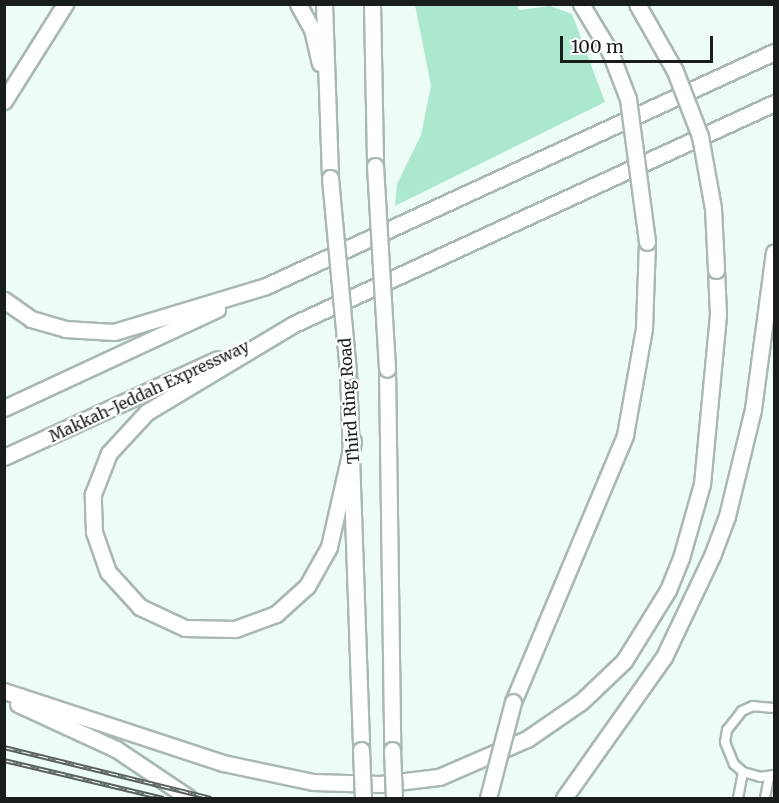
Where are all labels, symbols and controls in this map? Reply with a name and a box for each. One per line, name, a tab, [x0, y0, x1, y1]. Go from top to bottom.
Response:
scale bar	[563, 24, 716, 62]
text: 100 m	[571, 35, 624, 58]
street label: Makkah-Jeddah Expressway	[46, 336, 252, 446]
street label: Third Ring Road	[335, 337, 363, 465]

